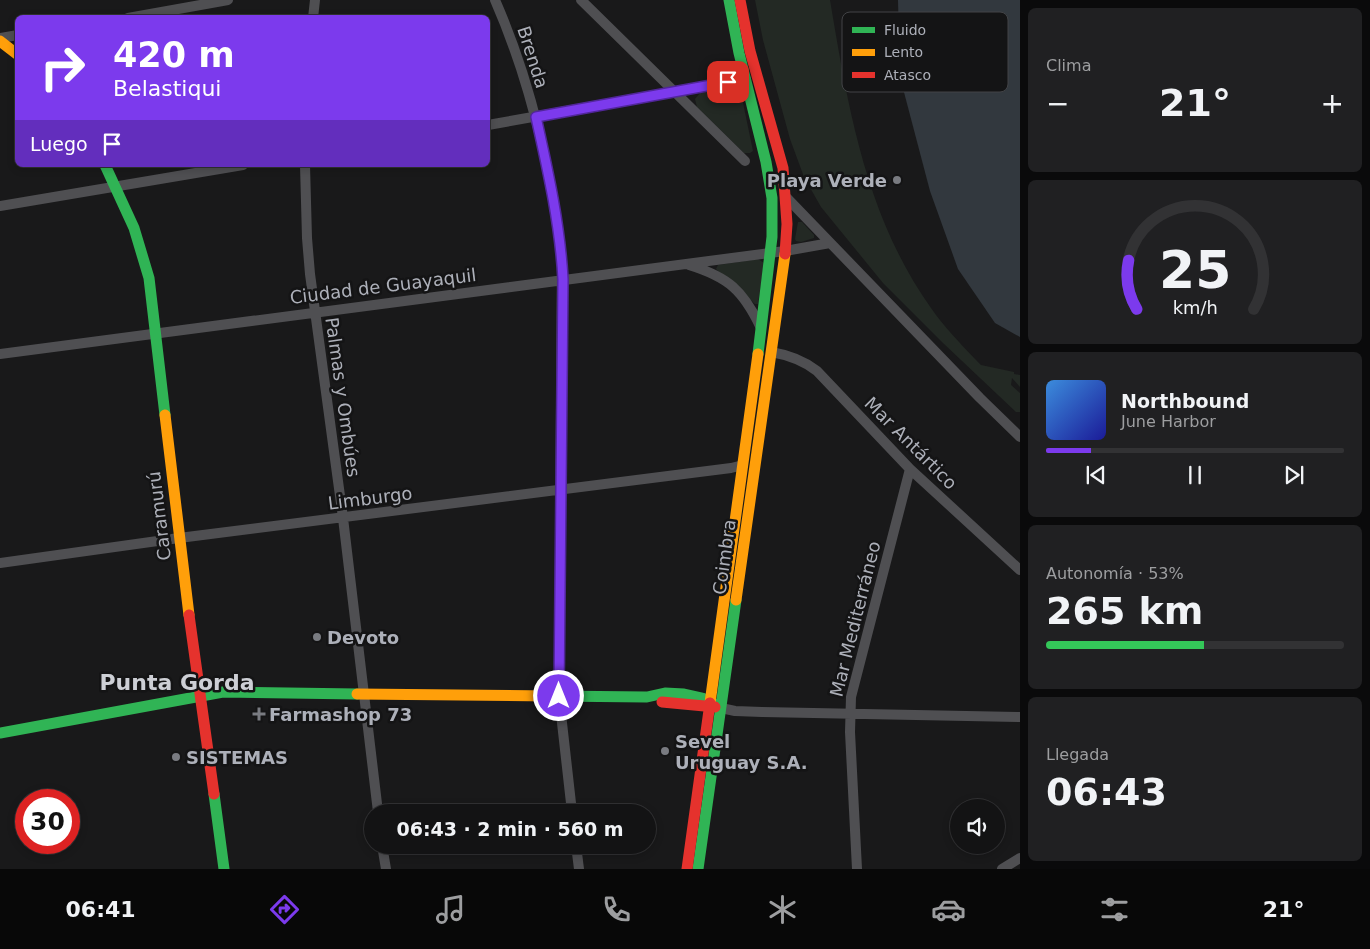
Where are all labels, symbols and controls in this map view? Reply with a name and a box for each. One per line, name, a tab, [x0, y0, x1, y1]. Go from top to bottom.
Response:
legend	[842, 12, 1008, 92]
text: Fluido	[884, 22, 926, 38]
street label: Brenda	[513, 23, 553, 91]
icon: right	[30, 35, 95, 100]
text: 420 m	[113, 35, 235, 75]
text: Lento	[884, 44, 923, 60]
text: Clima	[1046, 56, 1091, 75]
pin	[707, 61, 749, 103]
text: Atasco	[884, 67, 931, 83]
icon: arrive	[714, 68, 742, 96]
text: Belastiqui	[113, 76, 221, 101]
text: 21°	[1159, 81, 1231, 125]
text: −	[1046, 87, 1069, 120]
text: +	[1321, 87, 1344, 120]
icon: arrive	[98, 130, 126, 158]
text: Luego	[30, 133, 88, 155]
place label: Playa Verde	[767, 170, 887, 191]
marker: Playa Verde	[891, 174, 903, 186]
text: 25	[1159, 240, 1231, 300]
street label: Ciudad de Guayaquil	[289, 264, 477, 308]
text: km/h	[1172, 297, 1218, 318]
street label: Palmas y Ombúes	[321, 316, 365, 478]
text: Northbound	[1121, 390, 1249, 412]
street label: Mar Antártico	[860, 392, 962, 494]
text: June Harbor	[1121, 412, 1216, 431]
icon: previous	[1082, 461, 1110, 489]
icon: pause	[1181, 461, 1209, 489]
icon: next	[1280, 461, 1308, 489]
street label: Caramurú	[143, 470, 175, 562]
street label: Limburgo	[327, 482, 413, 514]
street label: Coimbra	[708, 518, 740, 596]
street label: Mar Mediterráneo	[825, 539, 885, 699]
text: Autonomía · 53%	[1046, 564, 1184, 583]
text: 265 km	[1046, 589, 1203, 633]
place label: Devoto	[327, 627, 399, 648]
marker: Devoto	[311, 631, 323, 643]
position arrow	[532, 669, 584, 721]
district label: Punta Gorda	[99, 670, 255, 695]
place label: Farmashop 73	[269, 704, 412, 725]
marker: Farmashop 73	[253, 708, 265, 720]
place label: Sevel Uruguay S.A.	[675, 731, 808, 773]
marker: Sevel Uruguay S.A.	[659, 745, 671, 757]
text: Llegada	[1046, 745, 1109, 764]
place label: SISTEMAS	[186, 747, 288, 768]
marker: SISTEMAS	[170, 751, 182, 763]
text: 06:43	[1046, 770, 1167, 814]
speed limit sign: 30	[15, 789, 80, 854]
map controls	[950, 799, 1005, 854]
button: sound	[950, 799, 1005, 854]
text: 06:43 · 2 min · 560 m	[396, 818, 624, 840]
icon: directions	[267, 892, 302, 927]
icon: music	[433, 892, 468, 927]
icon: phone	[599, 892, 634, 927]
icon: climate	[765, 892, 800, 927]
icon: car	[931, 892, 966, 927]
icon: filters	[1097, 892, 1132, 927]
text: 06:41	[66, 897, 136, 922]
text: 21°	[1263, 897, 1304, 922]

